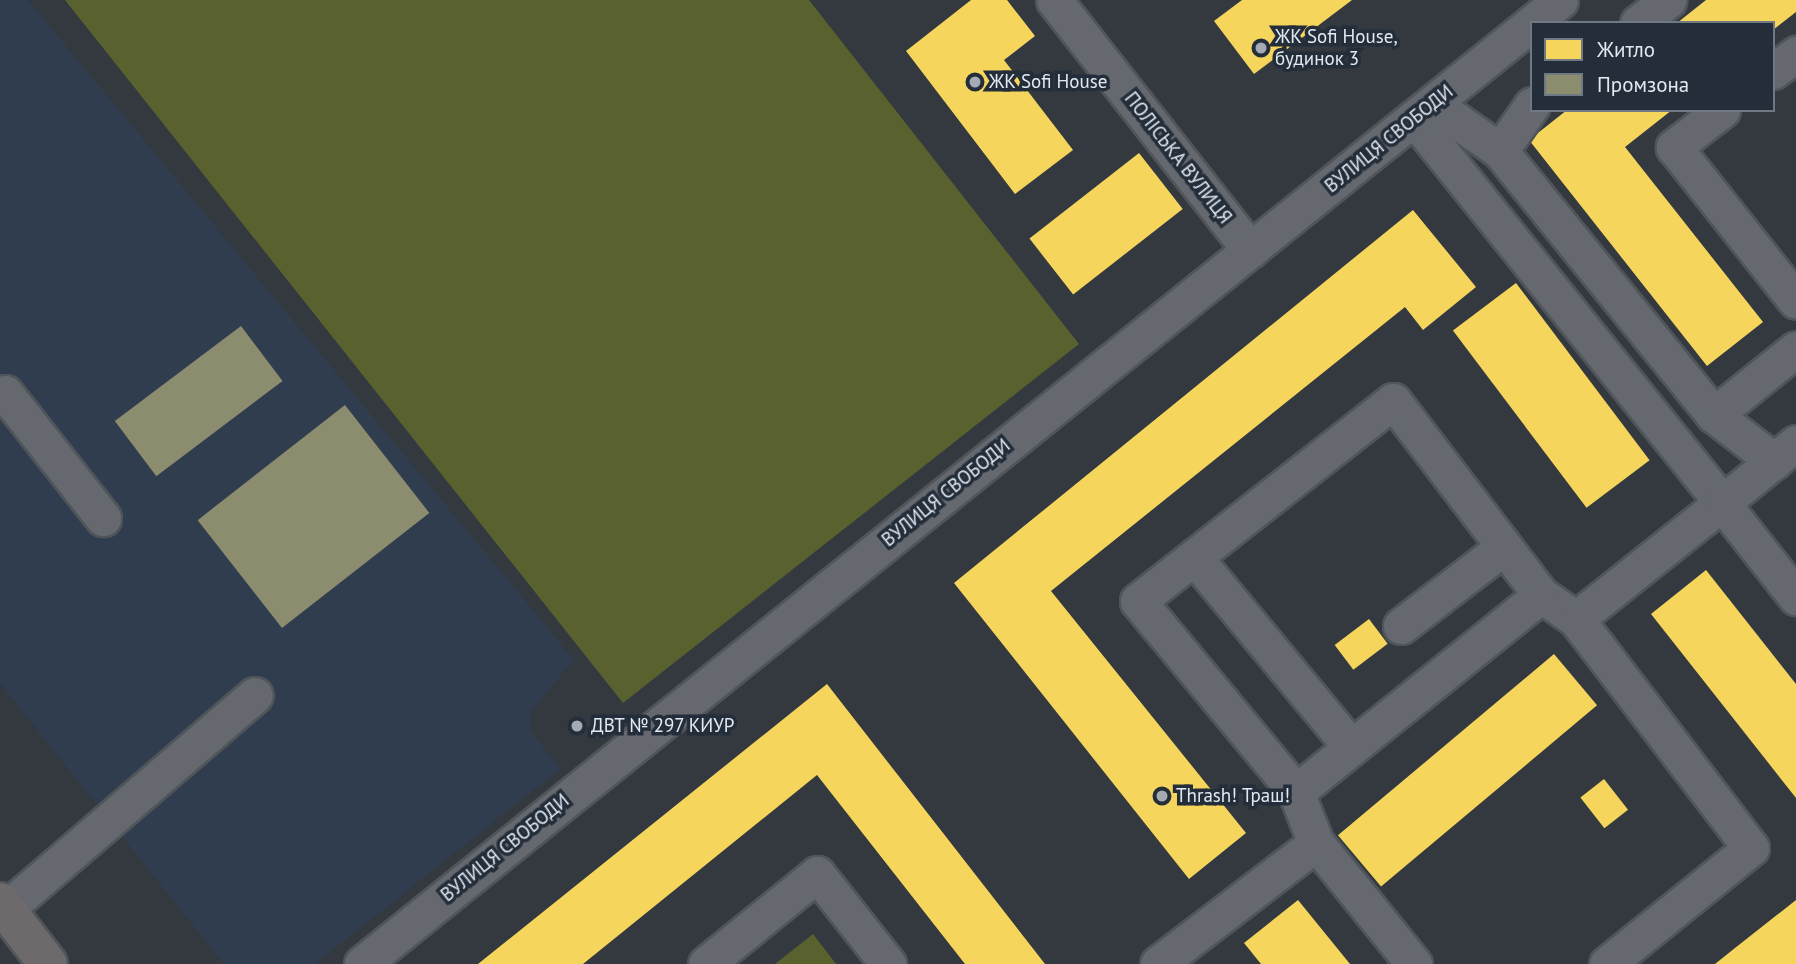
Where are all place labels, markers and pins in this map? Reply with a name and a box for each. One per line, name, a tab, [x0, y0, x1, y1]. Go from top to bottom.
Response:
place label: ЖК Sofi House, будинок 3	[1275, 26, 1398, 70]
marker: ЖК Sofi House, будинок 3	[1253, 40, 1269, 56]
place label: ЖК Sofi House	[989, 71, 1107, 93]
marker: ЖК Sofi House	[967, 74, 983, 90]
place label: ДВТ № 297 КИУР	[591, 715, 736, 737]
marker: ДВТ № 297 КИУР	[569, 718, 585, 734]
place label: Thrash! Траш!	[1176, 785, 1290, 807]
marker: Thrash! Траш!	[1154, 788, 1170, 804]

